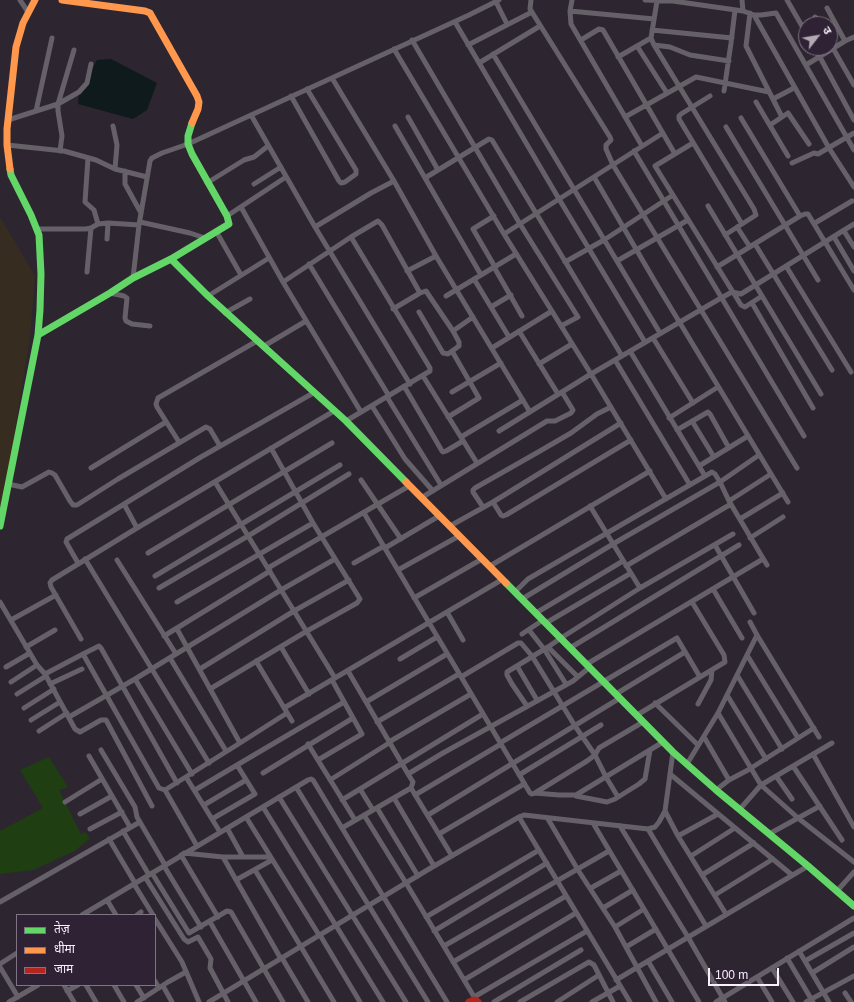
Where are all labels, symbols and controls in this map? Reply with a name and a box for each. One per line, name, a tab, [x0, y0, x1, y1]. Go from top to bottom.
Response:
north arrow	[798, 16, 838, 56]
text: उ	[821, 24, 834, 36]
legend	[16, 914, 156, 986]
text: तेज़	[54, 922, 70, 936]
text: धीमा	[54, 942, 75, 956]
scale bar	[710, 960, 781, 986]
text: जाम	[54, 962, 73, 976]
text: 100 m	[715, 968, 748, 982]

